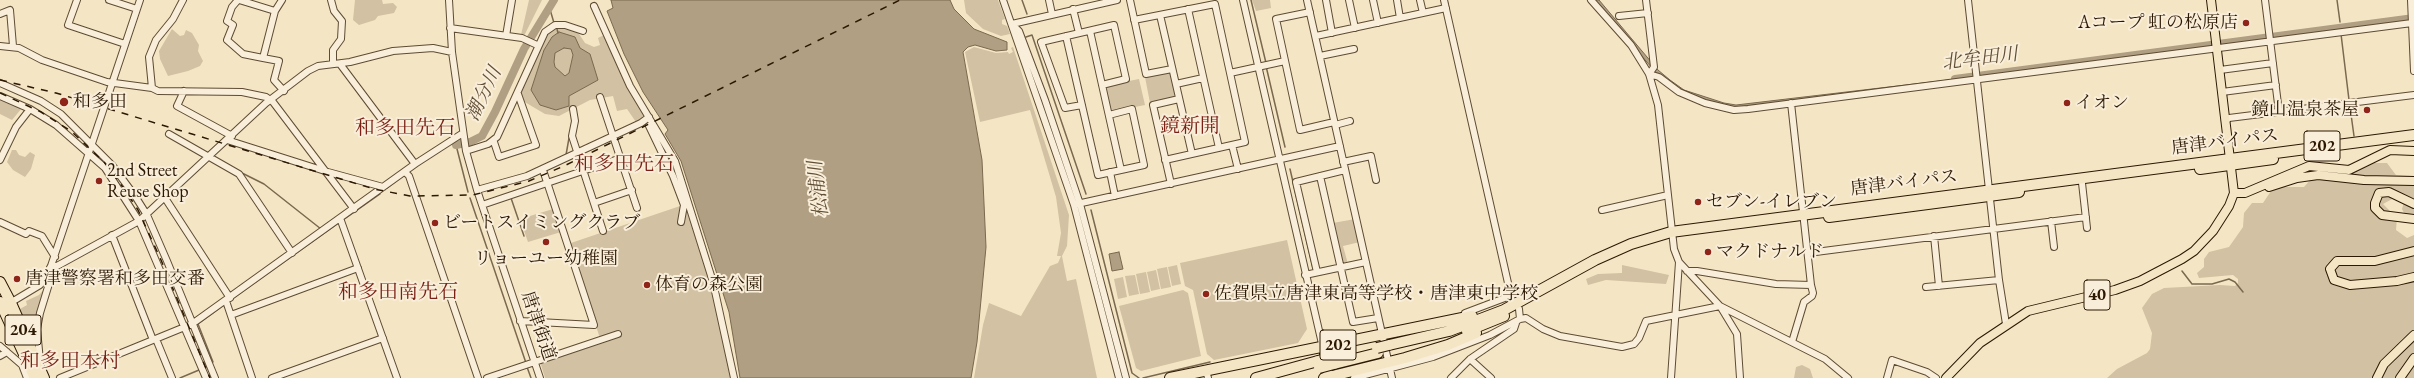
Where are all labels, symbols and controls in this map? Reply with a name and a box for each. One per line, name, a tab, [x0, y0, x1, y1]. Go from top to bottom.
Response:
place label: Aコープ 虹の松原店	[2078, 12, 2238, 34]
marker: Aコープ 虹の松原店	[2241, 18, 2251, 28]
water label: 北牟田川	[1941, 43, 2019, 75]
water label: 潮分川	[461, 63, 507, 125]
place label: 和多田	[73, 91, 127, 113]
place label: イオン	[2075, 92, 2129, 114]
marker: 和多田	[58, 96, 70, 108]
marker: イオン	[2062, 98, 2072, 108]
place label: 鏡山温泉茶屋	[2251, 99, 2359, 121]
marker: 鏡山温泉茶屋	[2362, 105, 2372, 115]
district label: 鏡新開	[1160, 115, 1220, 139]
district label: 和多田先石	[355, 117, 455, 141]
street label: 唐津バイパス	[2170, 125, 2280, 159]
road number: 202	[2304, 131, 2340, 161]
district label: 和多田先石	[574, 153, 674, 177]
water label: 松浦川	[804, 159, 834, 219]
place label: 2nd Street Reuse Shop	[107, 160, 189, 202]
street label: 唐津バイパス	[1849, 166, 1959, 200]
marker: 2nd Street Reuse Shop	[94, 176, 104, 186]
place label: セブン-イレブン	[1706, 191, 1837, 213]
marker: セブン-イレブン	[1693, 197, 1703, 207]
place label: ビートスイミングクラブ	[443, 212, 640, 234]
marker: ビートスイミングクラブ	[430, 218, 440, 228]
marker: リョーユー幼稚園	[541, 237, 551, 247]
place label: マクドナルド	[1716, 241, 1824, 263]
marker: マクドナルド	[1703, 247, 1713, 257]
place label: リョーユー幼稚園	[474, 248, 618, 270]
place label: 唐津警察署和多田交番	[25, 268, 205, 290]
marker: 唐津警察署和多田交番	[12, 274, 22, 284]
place label: 体育の森公園	[655, 274, 763, 296]
marker: 体育の森公園	[642, 280, 652, 290]
road number: 40	[2084, 280, 2110, 310]
district label: 和多田南先石	[338, 281, 458, 305]
place label: 佐賀県立唐津東高等学校・唐津東中学校	[1214, 283, 1538, 305]
street label: 唐津街道	[516, 288, 560, 364]
marker: 佐賀県立唐津東高等学校・唐津東中学校	[1201, 289, 1211, 299]
road number: 204	[5, 315, 41, 345]
road number: 202	[1320, 330, 1356, 360]
district label: 和多田本村	[20, 350, 120, 374]

